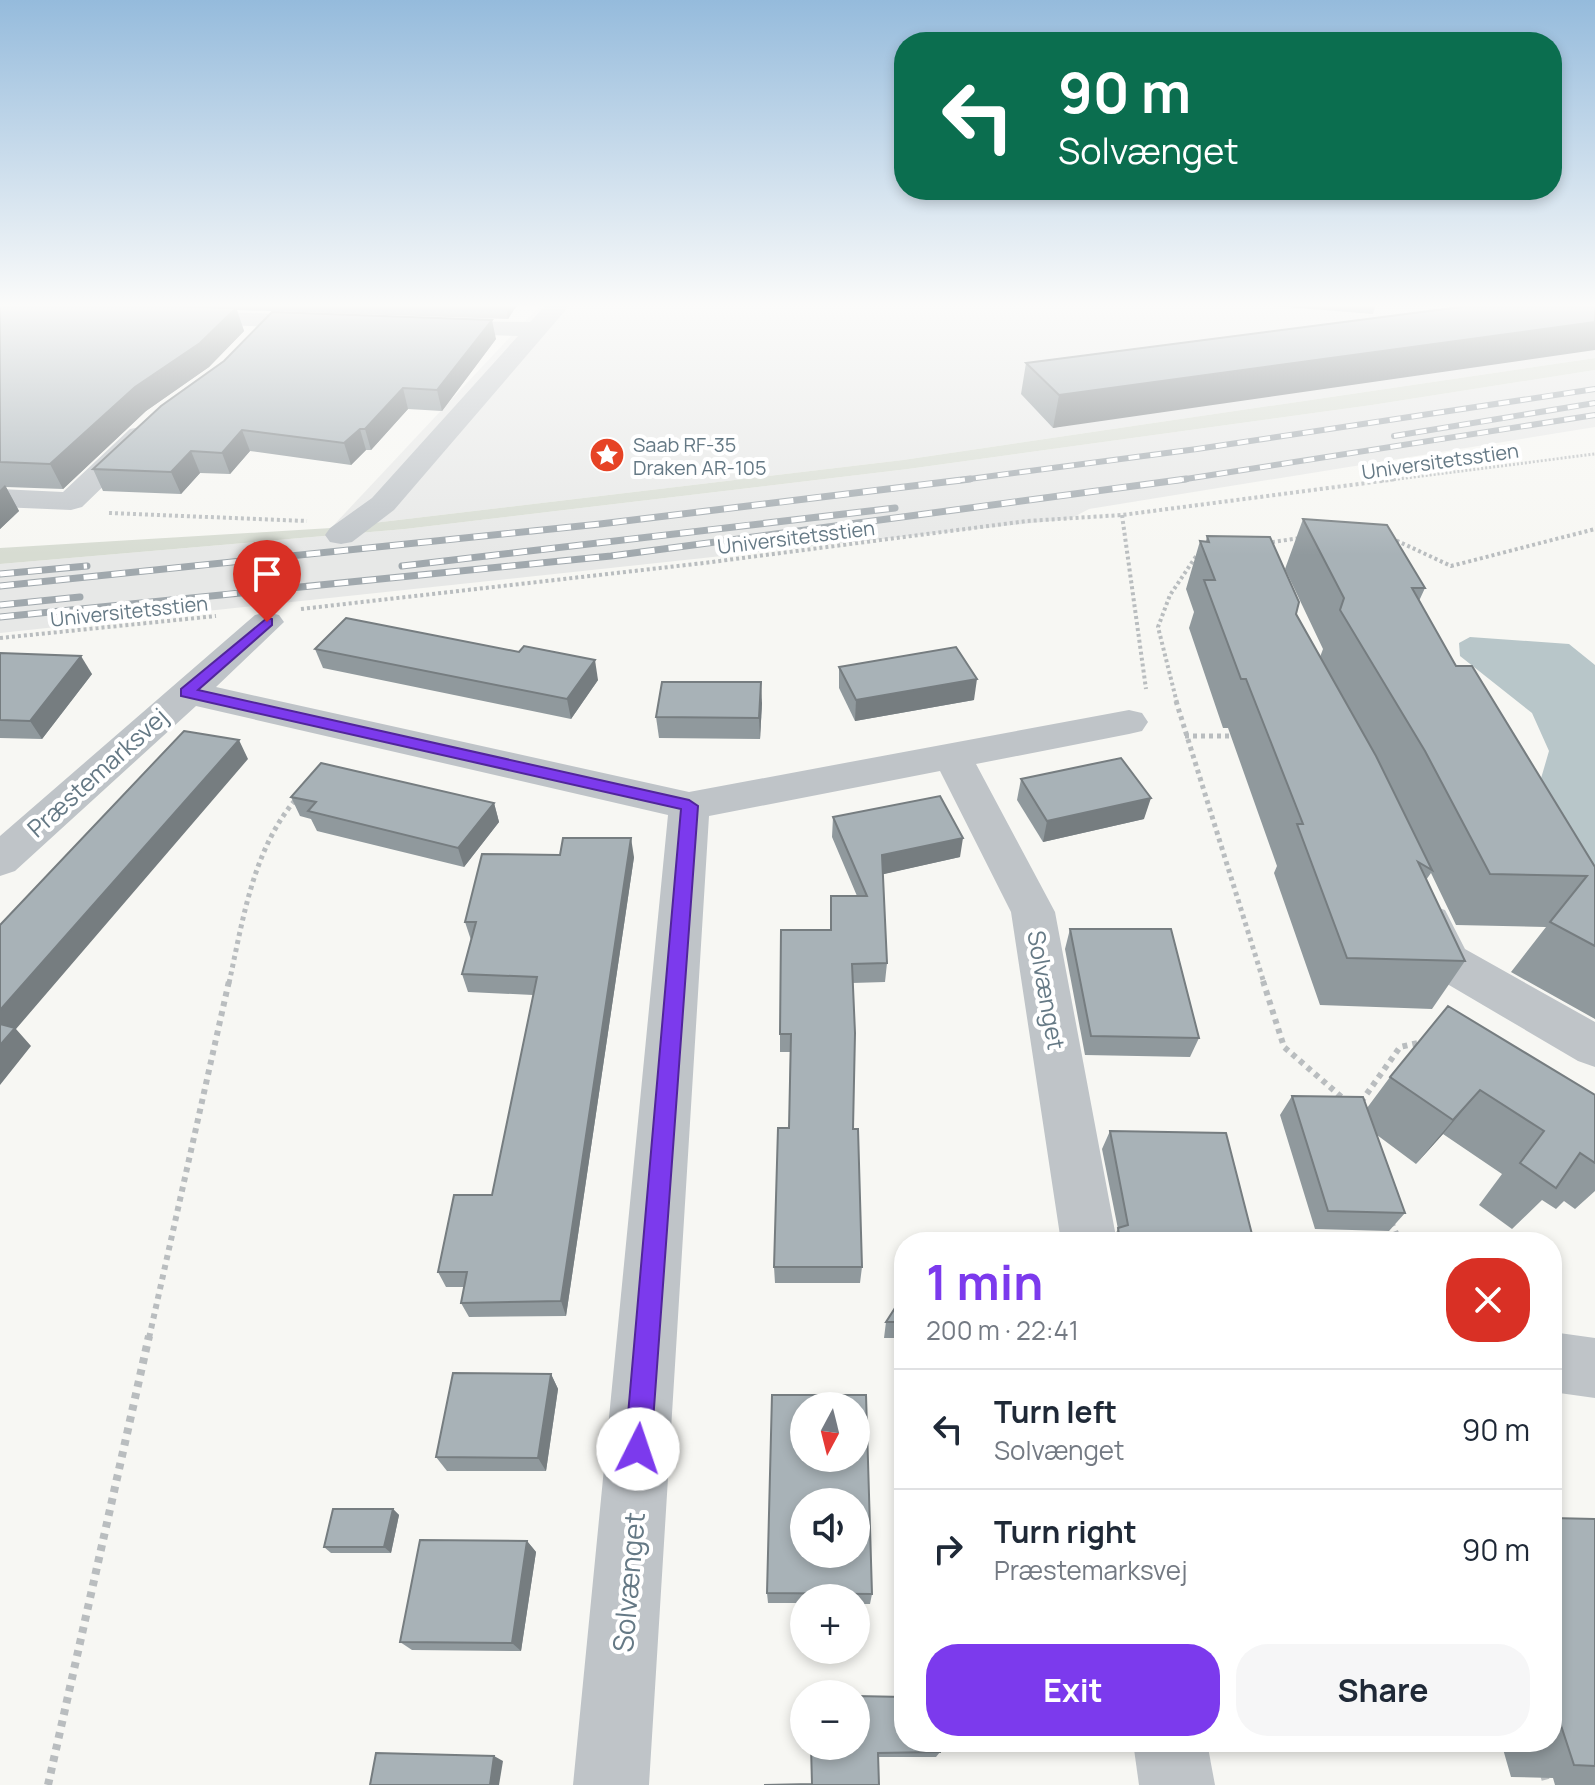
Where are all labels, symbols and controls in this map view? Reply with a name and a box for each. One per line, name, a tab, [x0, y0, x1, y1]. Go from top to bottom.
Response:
text: 90 m	[1058, 53, 1191, 130]
icon: left	[926, 64, 1030, 168]
text: Solvænget	[1058, 126, 1239, 175]
place label: Saab RF-35 Draken AR-105	[633, 431, 767, 481]
place icon: Saab RF-35 Draken AR-105	[588, 436, 626, 474]
street label: Universitetsstien	[1360, 437, 1520, 485]
street label: Universitetsstien	[716, 514, 876, 560]
pin	[233, 540, 301, 622]
icon: arrive	[245, 552, 289, 596]
street label: Universitetsstien	[49, 589, 209, 633]
street label: Præstemarksvej	[20, 700, 174, 844]
street label: Solvænget	[1020, 928, 1074, 1052]
text: 1 min	[926, 1249, 1043, 1314]
button: close	[1446, 1258, 1530, 1342]
text: 200 m · 22:41	[926, 1312, 1079, 1348]
text: Turn left	[994, 1391, 1117, 1432]
north arrow	[790, 1392, 870, 1472]
map controls	[790, 1392, 870, 1760]
position arrow	[596, 1407, 680, 1491]
icon: left	[926, 1407, 970, 1451]
text: 90 m	[1462, 1409, 1530, 1450]
text: Solvænget	[994, 1432, 1124, 1468]
button: sound	[790, 1488, 870, 1568]
street label: Solvænget	[603, 1510, 653, 1654]
text: Turn right	[994, 1511, 1137, 1552]
icon: right	[926, 1527, 970, 1571]
text: 90 m	[1462, 1529, 1530, 1570]
text: Præstemarksvej	[994, 1552, 1187, 1588]
button: +	[790, 1584, 870, 1664]
button: Exit	[926, 1644, 1220, 1736]
button: Share	[1236, 1644, 1530, 1736]
button: −	[790, 1680, 870, 1760]

